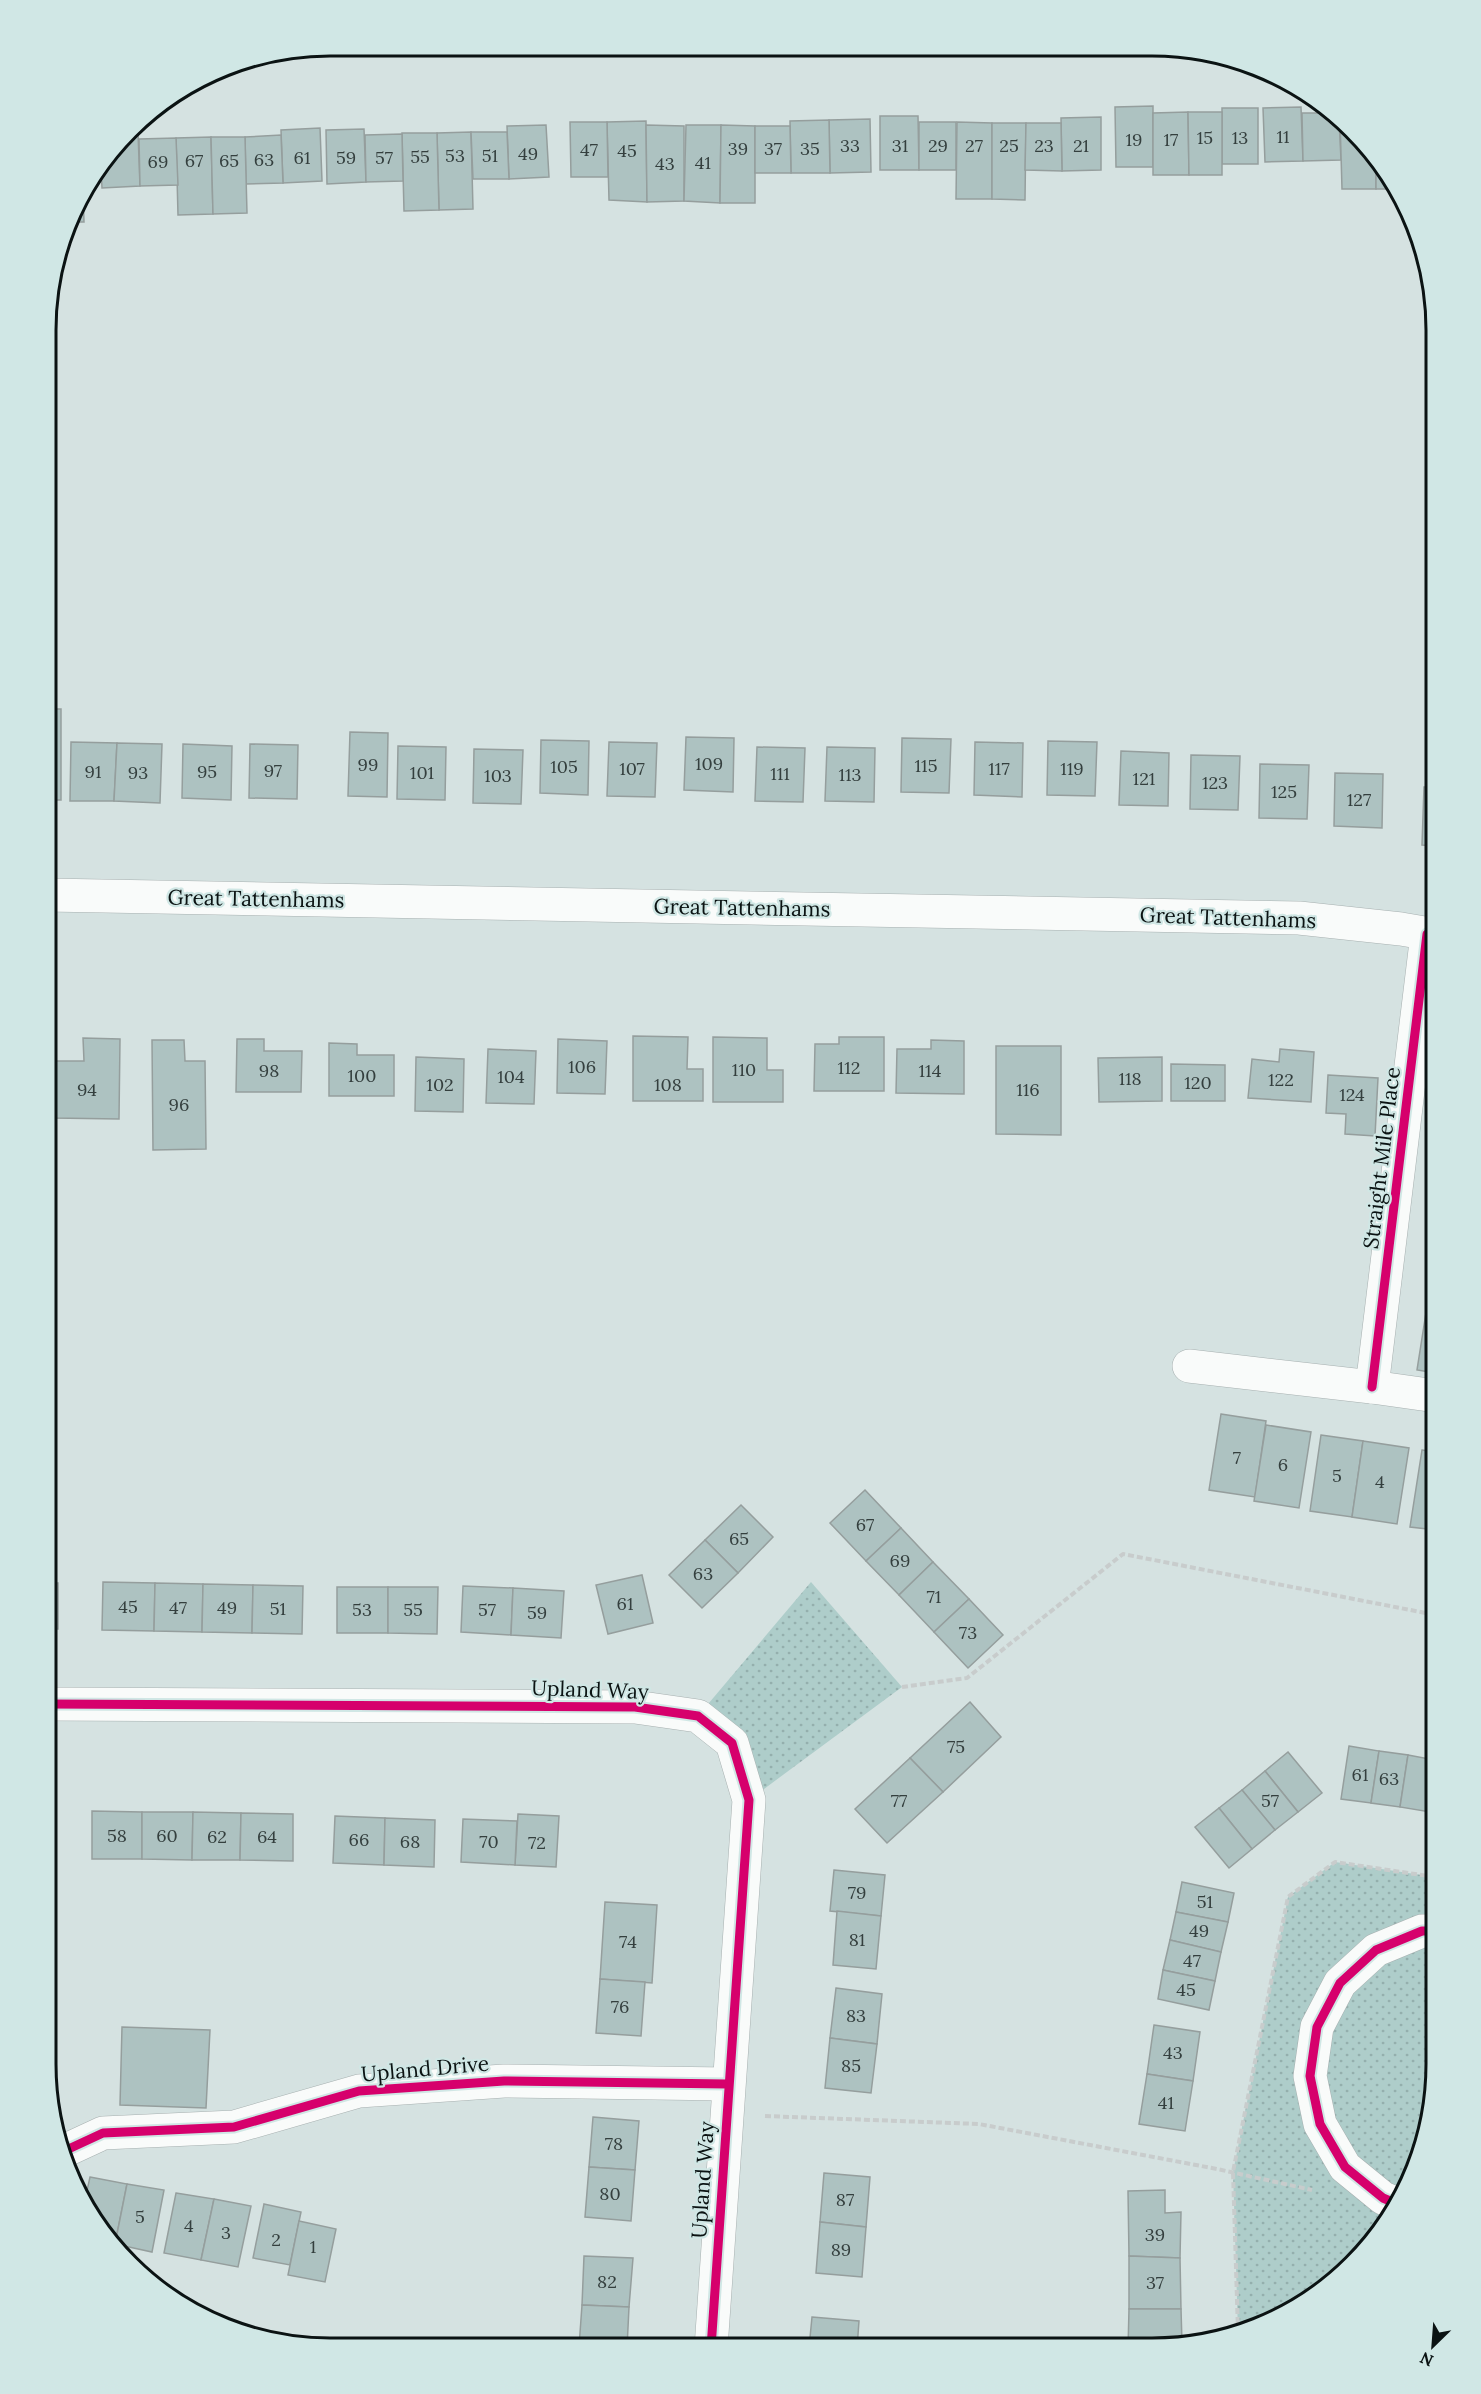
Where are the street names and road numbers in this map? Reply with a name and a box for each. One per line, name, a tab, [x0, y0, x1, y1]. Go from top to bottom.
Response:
street label: Great Tattenhams	[167, 883, 345, 914]
street label: Great Tattenhams	[653, 892, 831, 923]
street label: Great Tattenhams	[1139, 901, 1317, 934]
street label: Straight Mile Place	[1357, 1065, 1406, 1250]
street label: Upland Way	[531, 1674, 649, 1705]
street label: Upland Drive	[360, 2049, 490, 2088]
street label: Upland Way	[685, 2120, 720, 2240]

